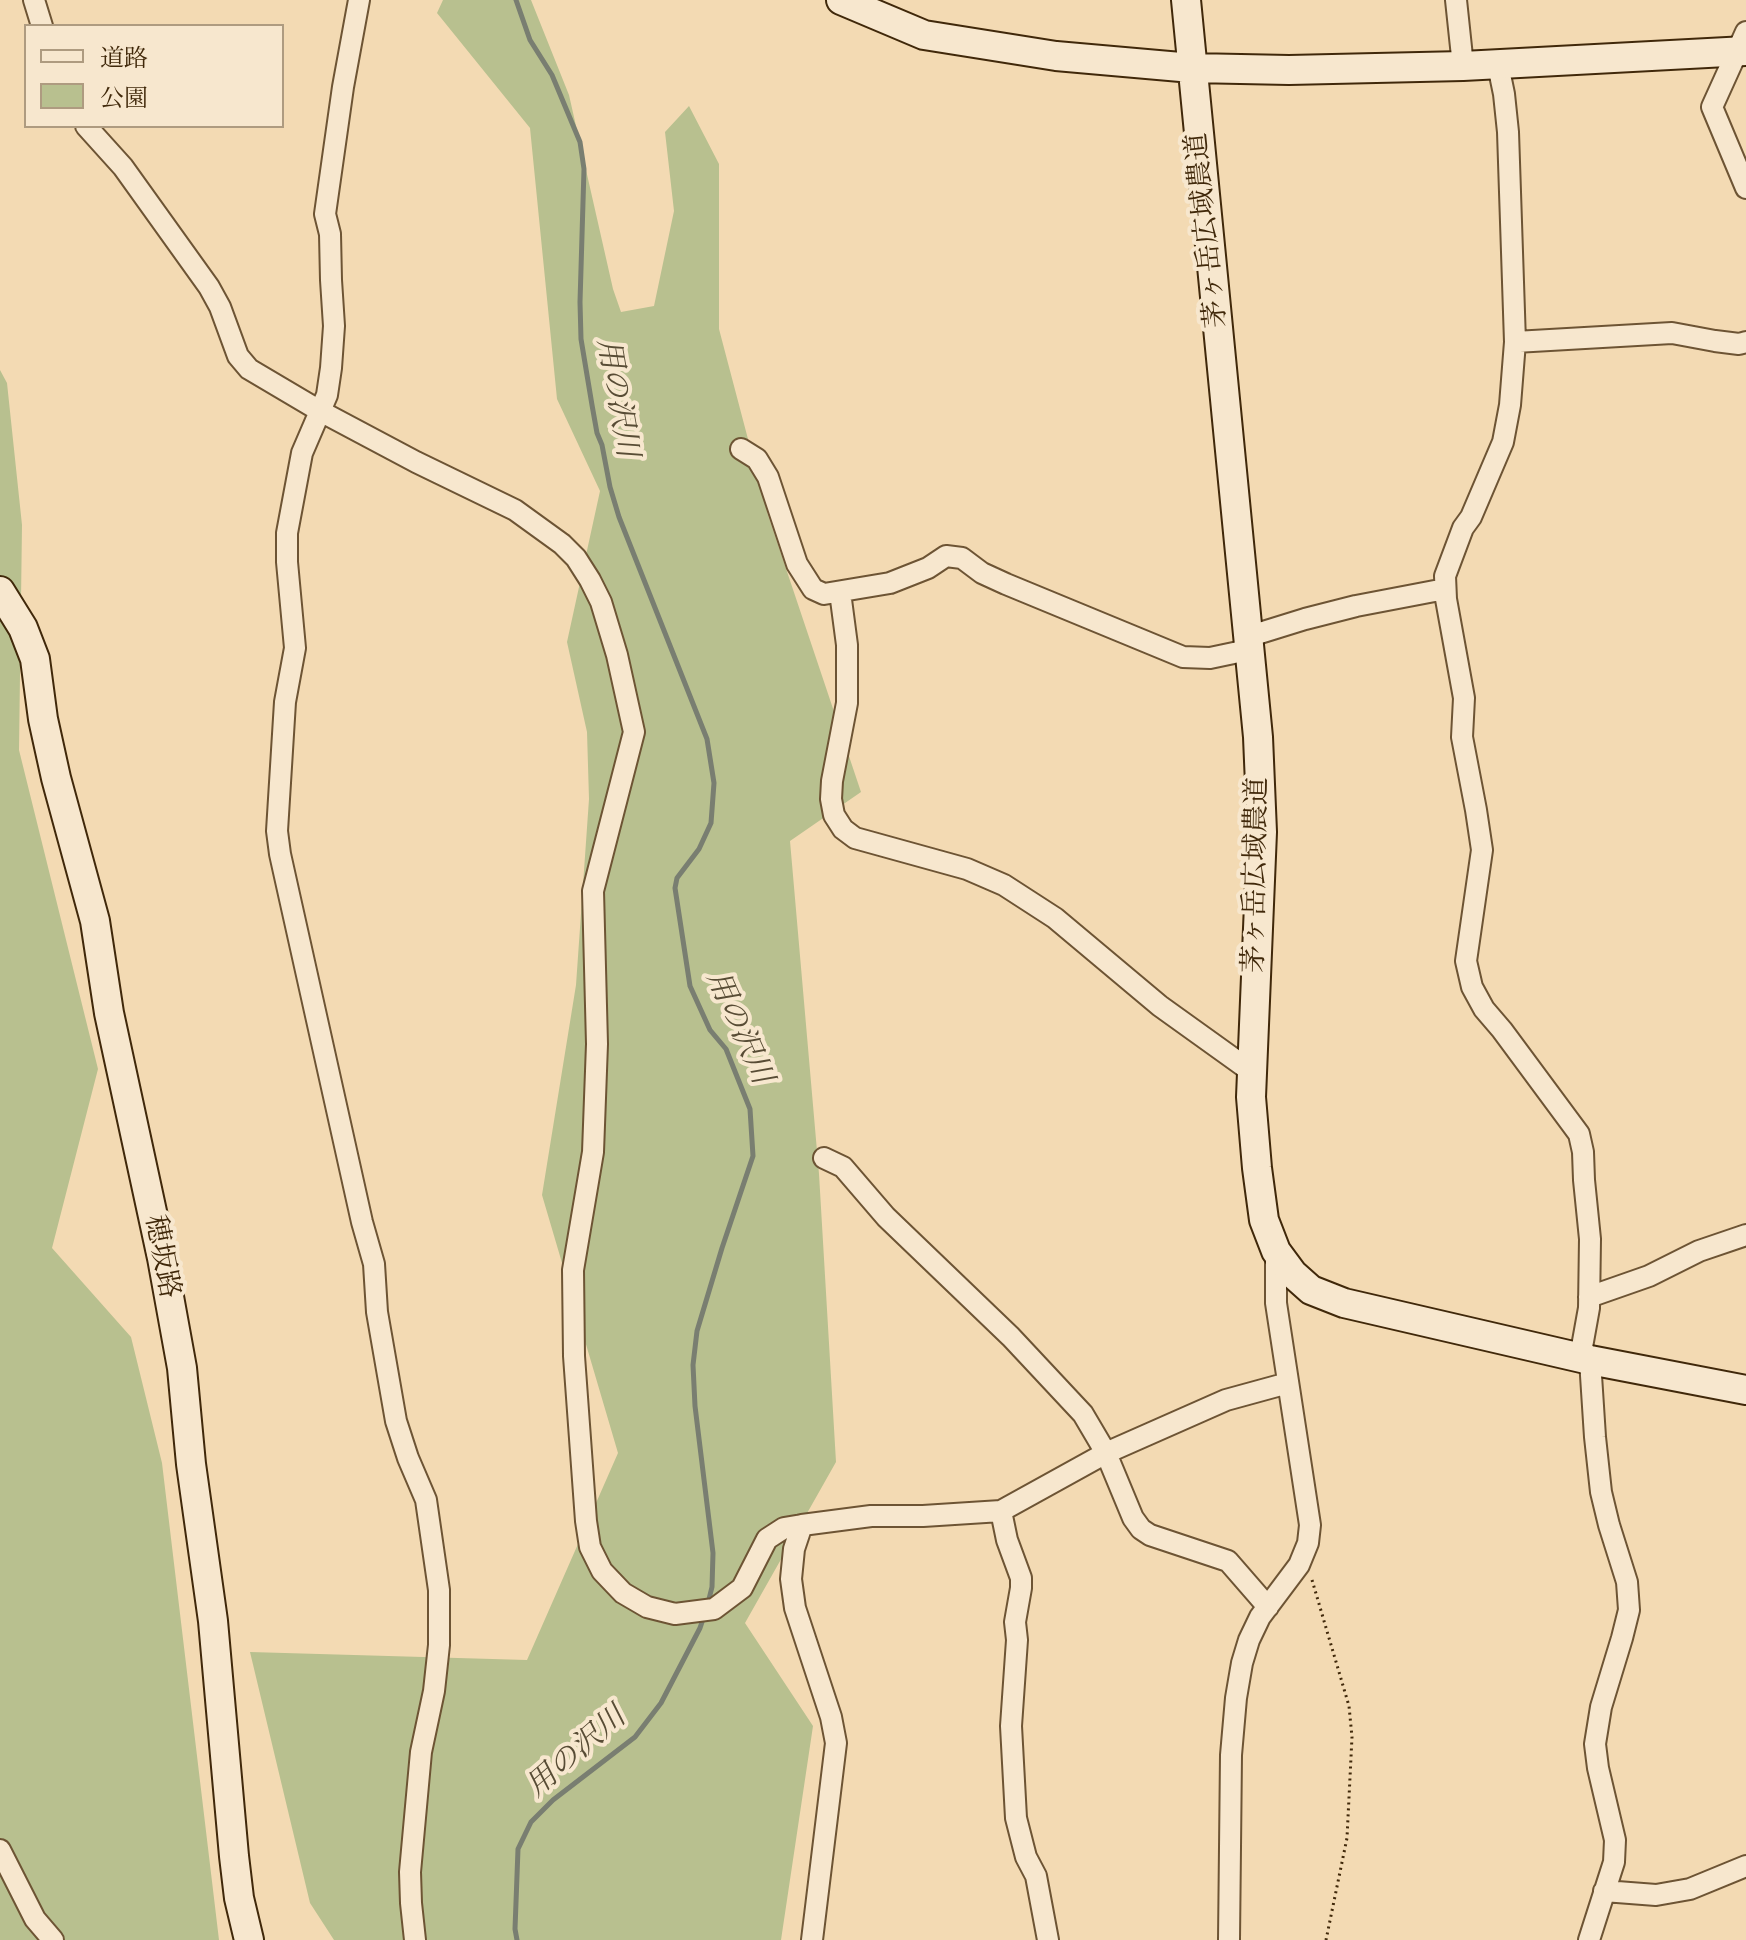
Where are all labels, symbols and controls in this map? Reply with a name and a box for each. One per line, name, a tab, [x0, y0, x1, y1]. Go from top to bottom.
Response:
legend	[24, 24, 284, 128]
text: 道路	[100, 44, 148, 74]
text: 公園	[100, 84, 148, 114]
street label: 茅ヶ岳広域農道	[1181, 131, 1235, 329]
water label: 用の沢川	[588, 336, 644, 460]
street label: 茅ヶ岳広域農道	[1238, 777, 1276, 973]
water label: 用の沢川	[697, 966, 779, 1090]
street label: 穂坂路	[136, 1213, 186, 1301]
water label: 用の沢川	[520, 1700, 634, 1806]

